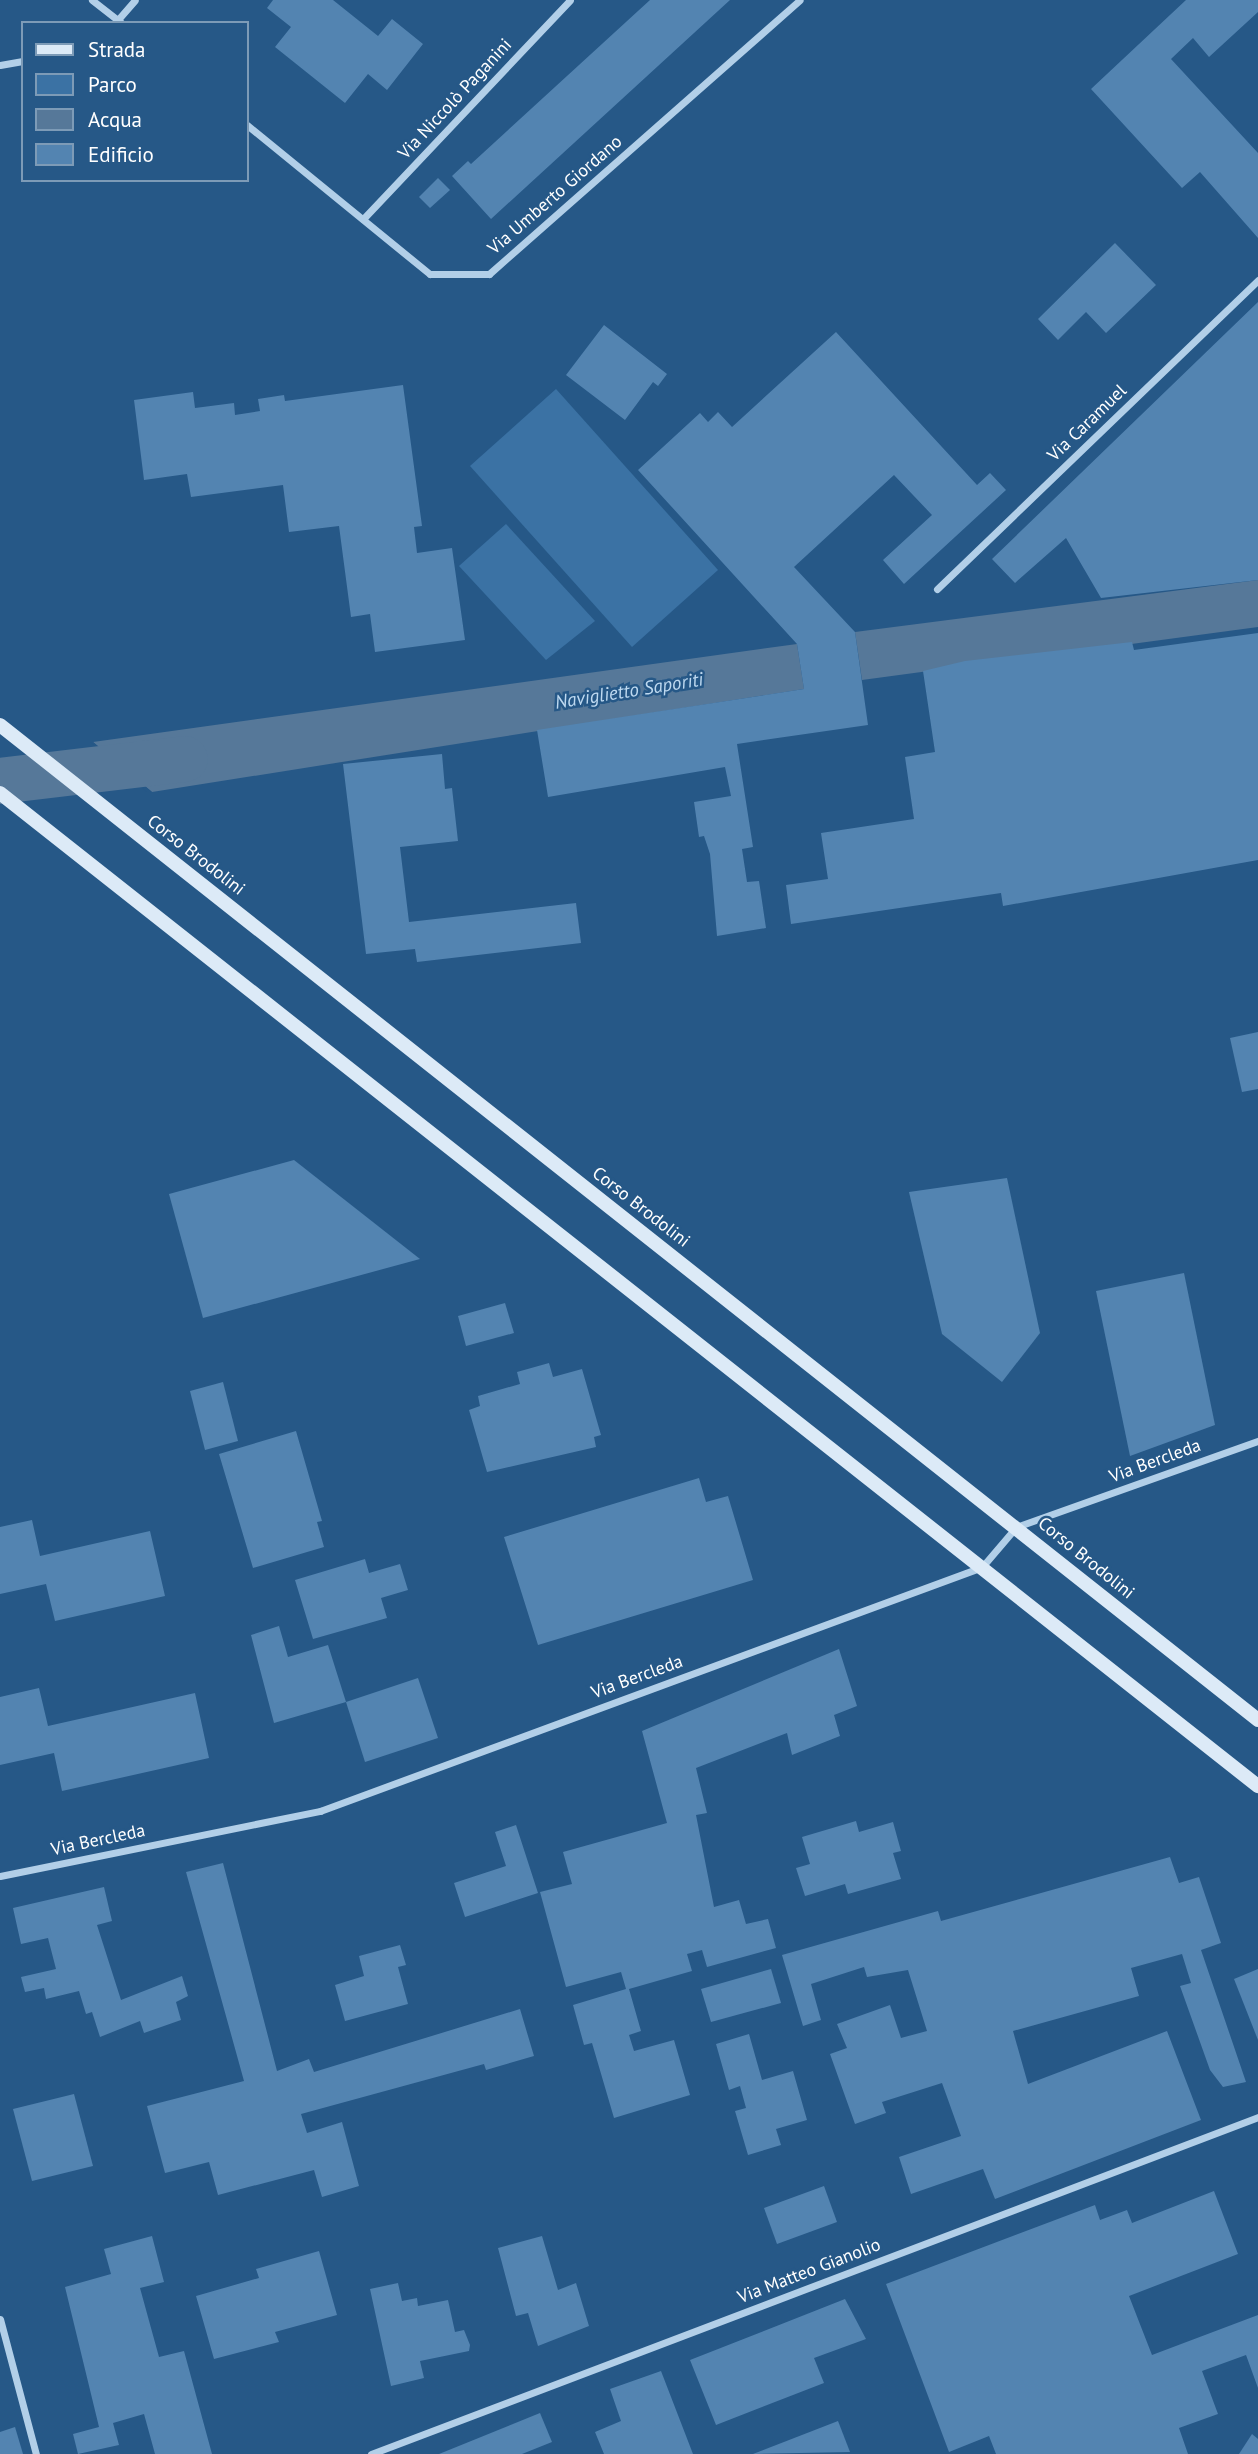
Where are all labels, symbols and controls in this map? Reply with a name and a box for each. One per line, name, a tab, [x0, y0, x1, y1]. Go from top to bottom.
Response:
legend	[21, 21, 248, 182]
street label: Via Niccolò Paganini	[394, 34, 516, 164]
text: Strada	[88, 36, 146, 63]
text: Parco	[88, 71, 137, 98]
text: Acqua	[88, 106, 142, 133]
street label: Via Umberto Giordano	[483, 131, 627, 259]
text: Edificio	[88, 141, 154, 168]
street label: Via Caramuel	[1043, 380, 1131, 466]
water label: Naviglietto Saporiti	[553, 668, 705, 714]
street label: Corso Brodolini	[143, 810, 249, 900]
street label: Corso Brodolini	[588, 1162, 694, 1252]
street label: Via Bercleda	[1106, 1434, 1204, 1488]
street label: Corso Brodolini	[1033, 1513, 1139, 1603]
street label: Via Bercleda	[588, 1650, 686, 1704]
street label: Via Bercleda	[49, 1819, 147, 1861]
street label: Via Matteo Gianolio	[734, 2234, 884, 2308]

